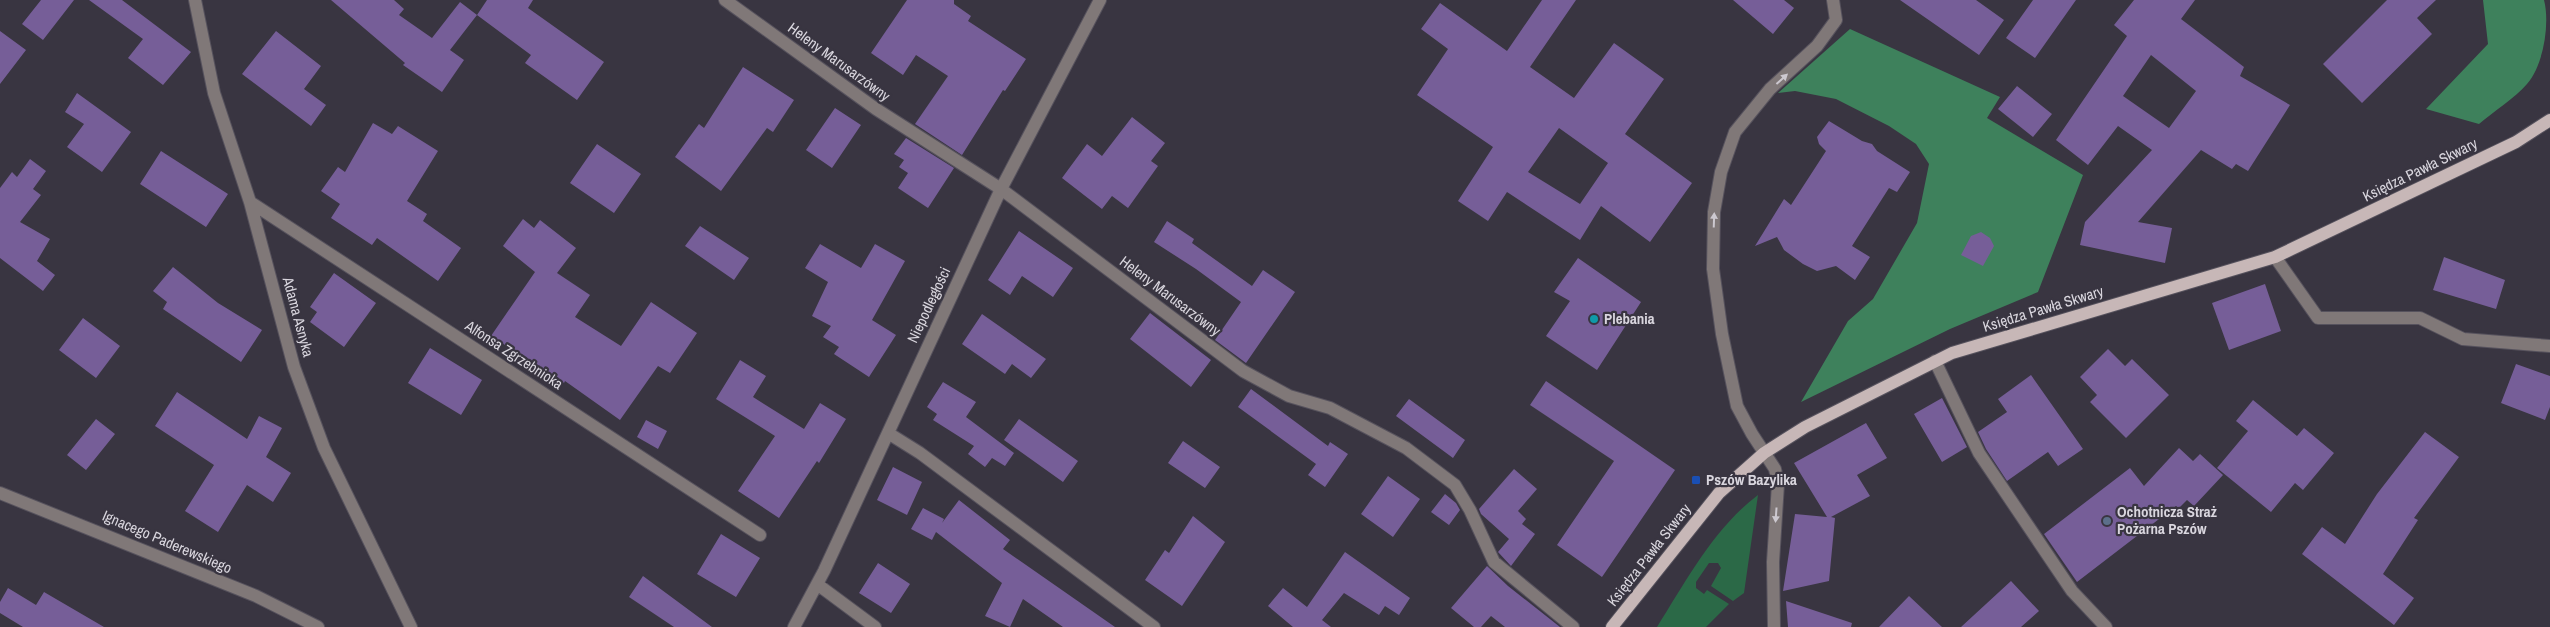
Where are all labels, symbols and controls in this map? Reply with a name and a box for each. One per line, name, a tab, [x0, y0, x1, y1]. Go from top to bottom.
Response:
street label: Heleny Marusarzówny	[784, 17, 895, 106]
one-way arrow	[1776, 73, 1789, 84]
street label: Księdza Pawła Skwary	[2359, 132, 2481, 206]
one-way arrow	[1710, 212, 1718, 228]
street label: Heleny Marusarzówny	[1115, 251, 1226, 341]
street label: Niepodległości	[902, 263, 955, 346]
street label: Adama Asnyka	[277, 274, 319, 359]
street label: Księdza Pawła Skwary	[1980, 280, 2107, 337]
place label: Plebania	[1604, 308, 1655, 329]
marker: Plebania	[1588, 313, 1600, 325]
street label: Alfonsa Zgrzebnioka	[460, 315, 567, 394]
place label: Pszów Bazylika	[1706, 469, 1797, 490]
marker: Pszów Bazylika	[1690, 474, 1702, 486]
street label: Księdza Pawła Skwary	[1602, 498, 1696, 610]
place label: Ochotnicza Straż Pożarna Pszów	[2117, 501, 2217, 539]
street label: Ignacego Paderewskiego	[99, 505, 235, 578]
one-way arrow	[1772, 508, 1780, 524]
marker: Ochotnicza Straż Pożarna Pszów	[2101, 515, 2113, 527]

